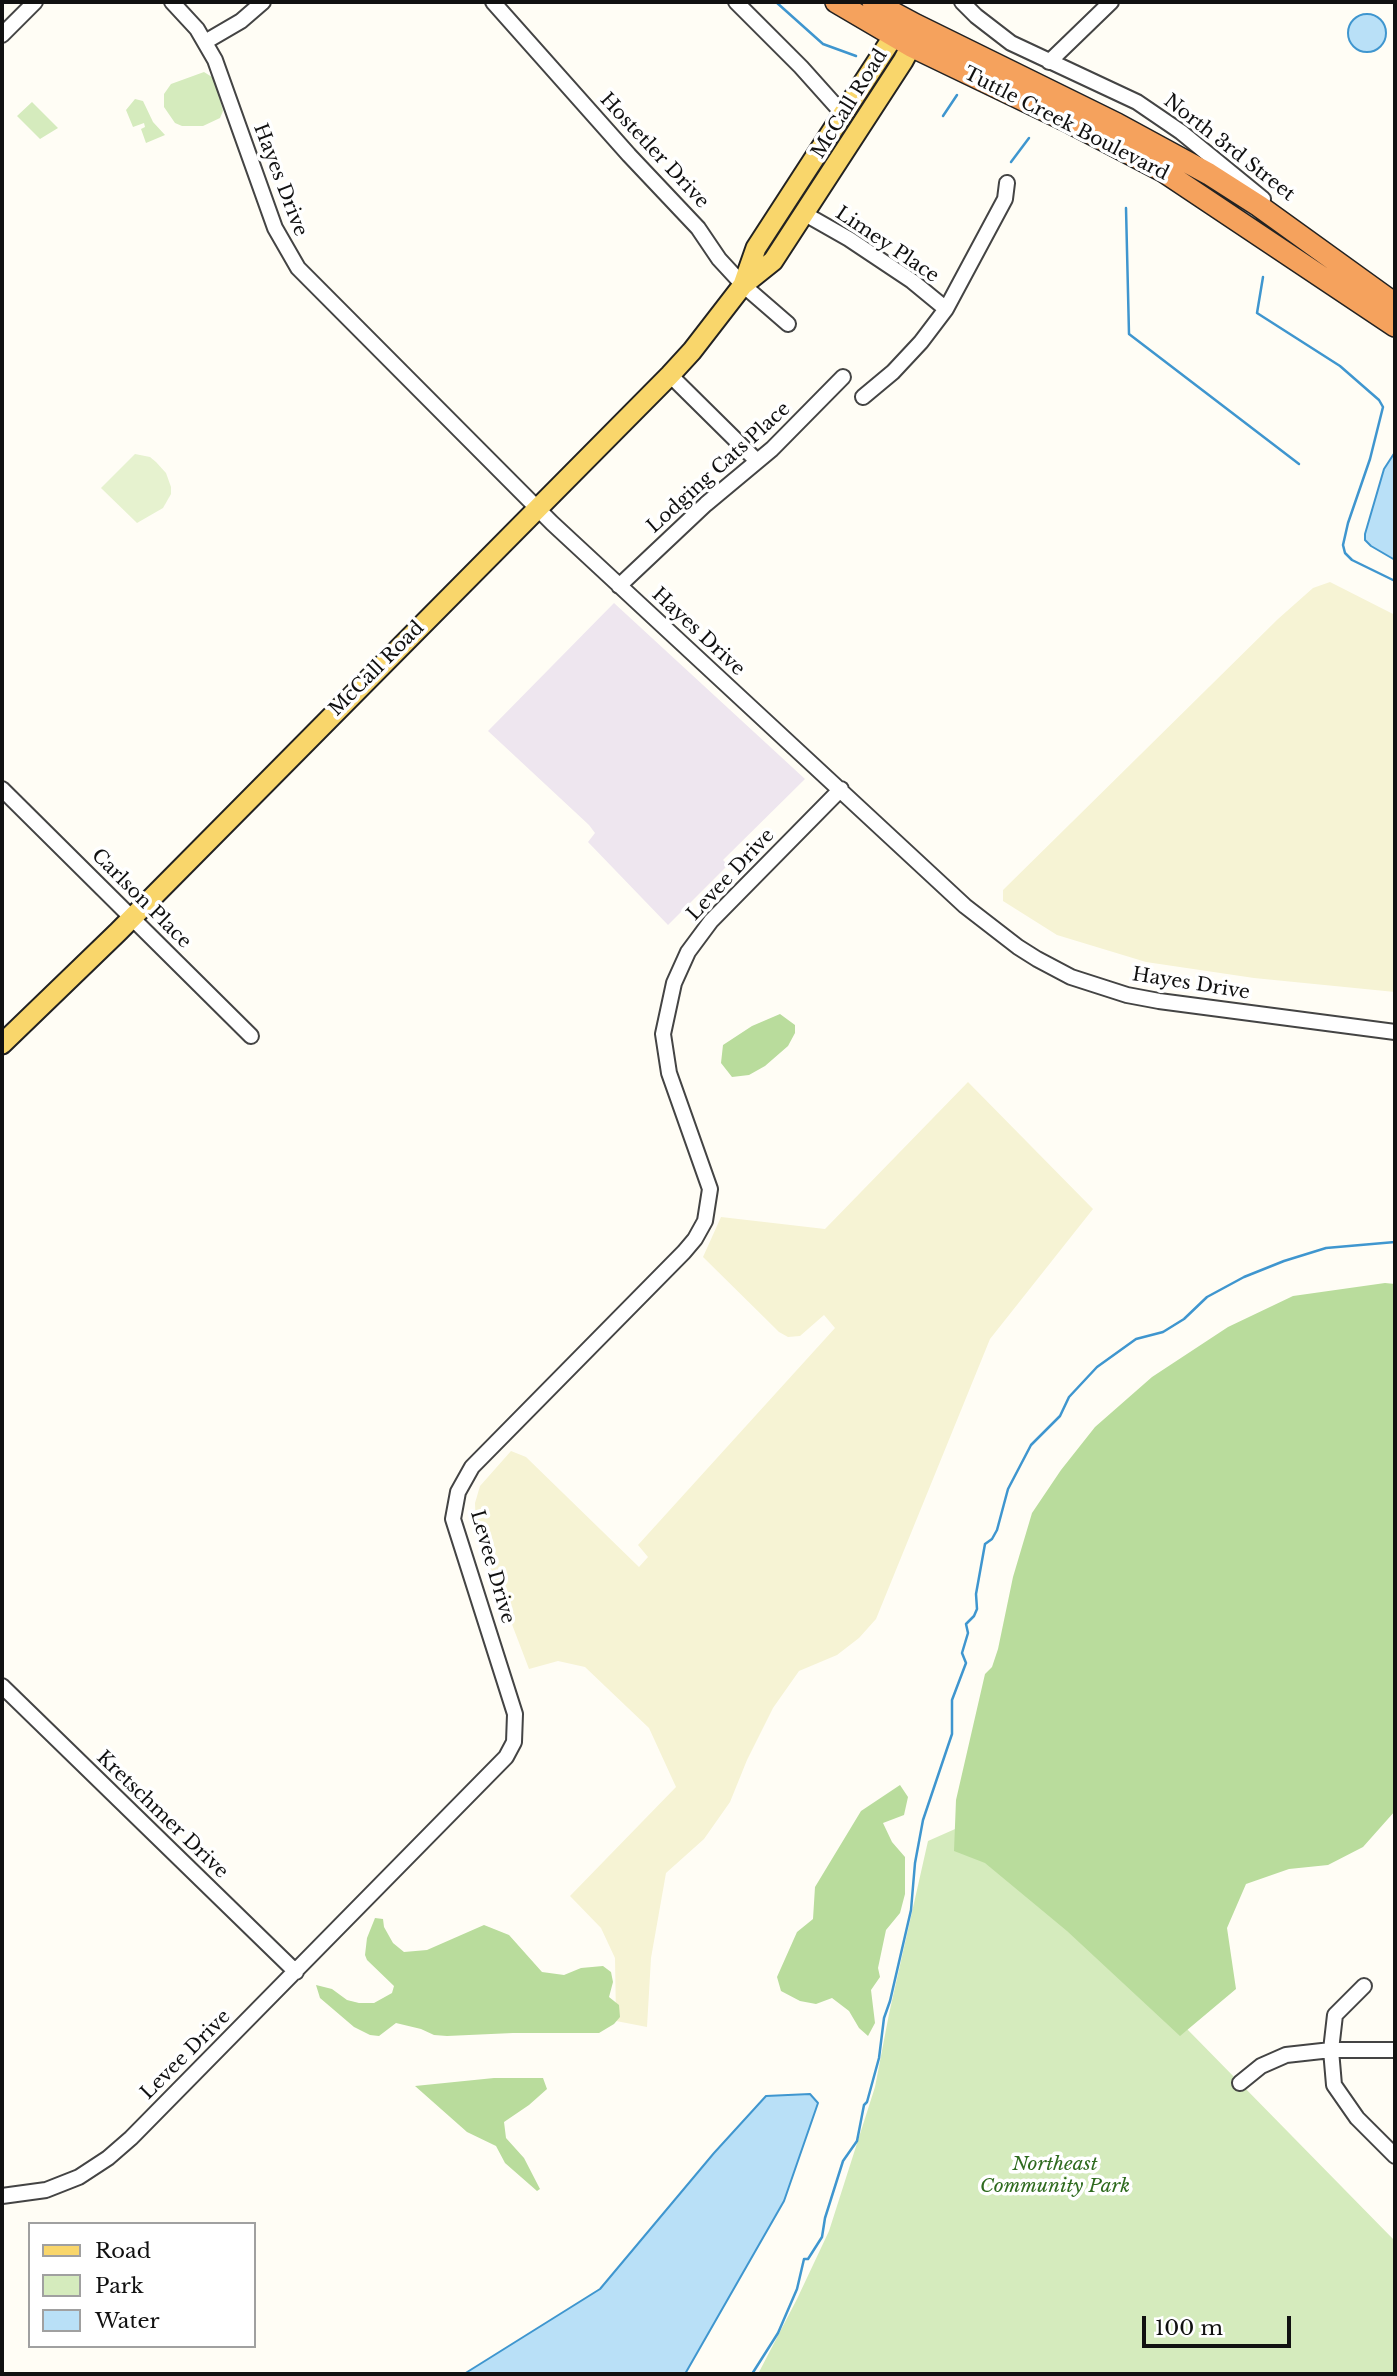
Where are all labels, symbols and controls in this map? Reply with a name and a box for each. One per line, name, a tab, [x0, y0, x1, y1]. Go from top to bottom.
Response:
street label: McCall Road	[807, 45, 893, 163]
street label: Tuttle Creek Boulevard	[960, 62, 1172, 186]
street label: Hostetler Drive	[595, 89, 713, 213]
street label: North 3rd Street	[1159, 90, 1299, 206]
street label: Hayes Drive	[248, 121, 312, 239]
street label: Limey Place	[831, 202, 943, 288]
street label: Lodging Cats Place	[643, 398, 795, 538]
street label: Hayes Drive	[647, 583, 749, 681]
street label: McCall Road	[325, 617, 429, 721]
street label: Levee Drive	[683, 824, 779, 926]
street label: Carlson Place	[86, 844, 196, 954]
street label: Hayes Drive	[1131, 963, 1251, 1005]
street label: Levee Drive	[465, 1508, 519, 1626]
street label: Kretschmer Drive	[92, 1746, 232, 1884]
street label: Levee Drive	[137, 2006, 235, 2104]
park label: Northeast Community Park	[980, 2154, 1130, 2198]
legend	[28, 2222, 256, 2348]
text: Road	[95, 2238, 151, 2264]
text: Park	[95, 2273, 144, 2299]
scale bar	[1145, 2302, 1294, 2346]
text: Water	[95, 2308, 159, 2334]
text: 100 m	[1155, 2315, 1223, 2341]

